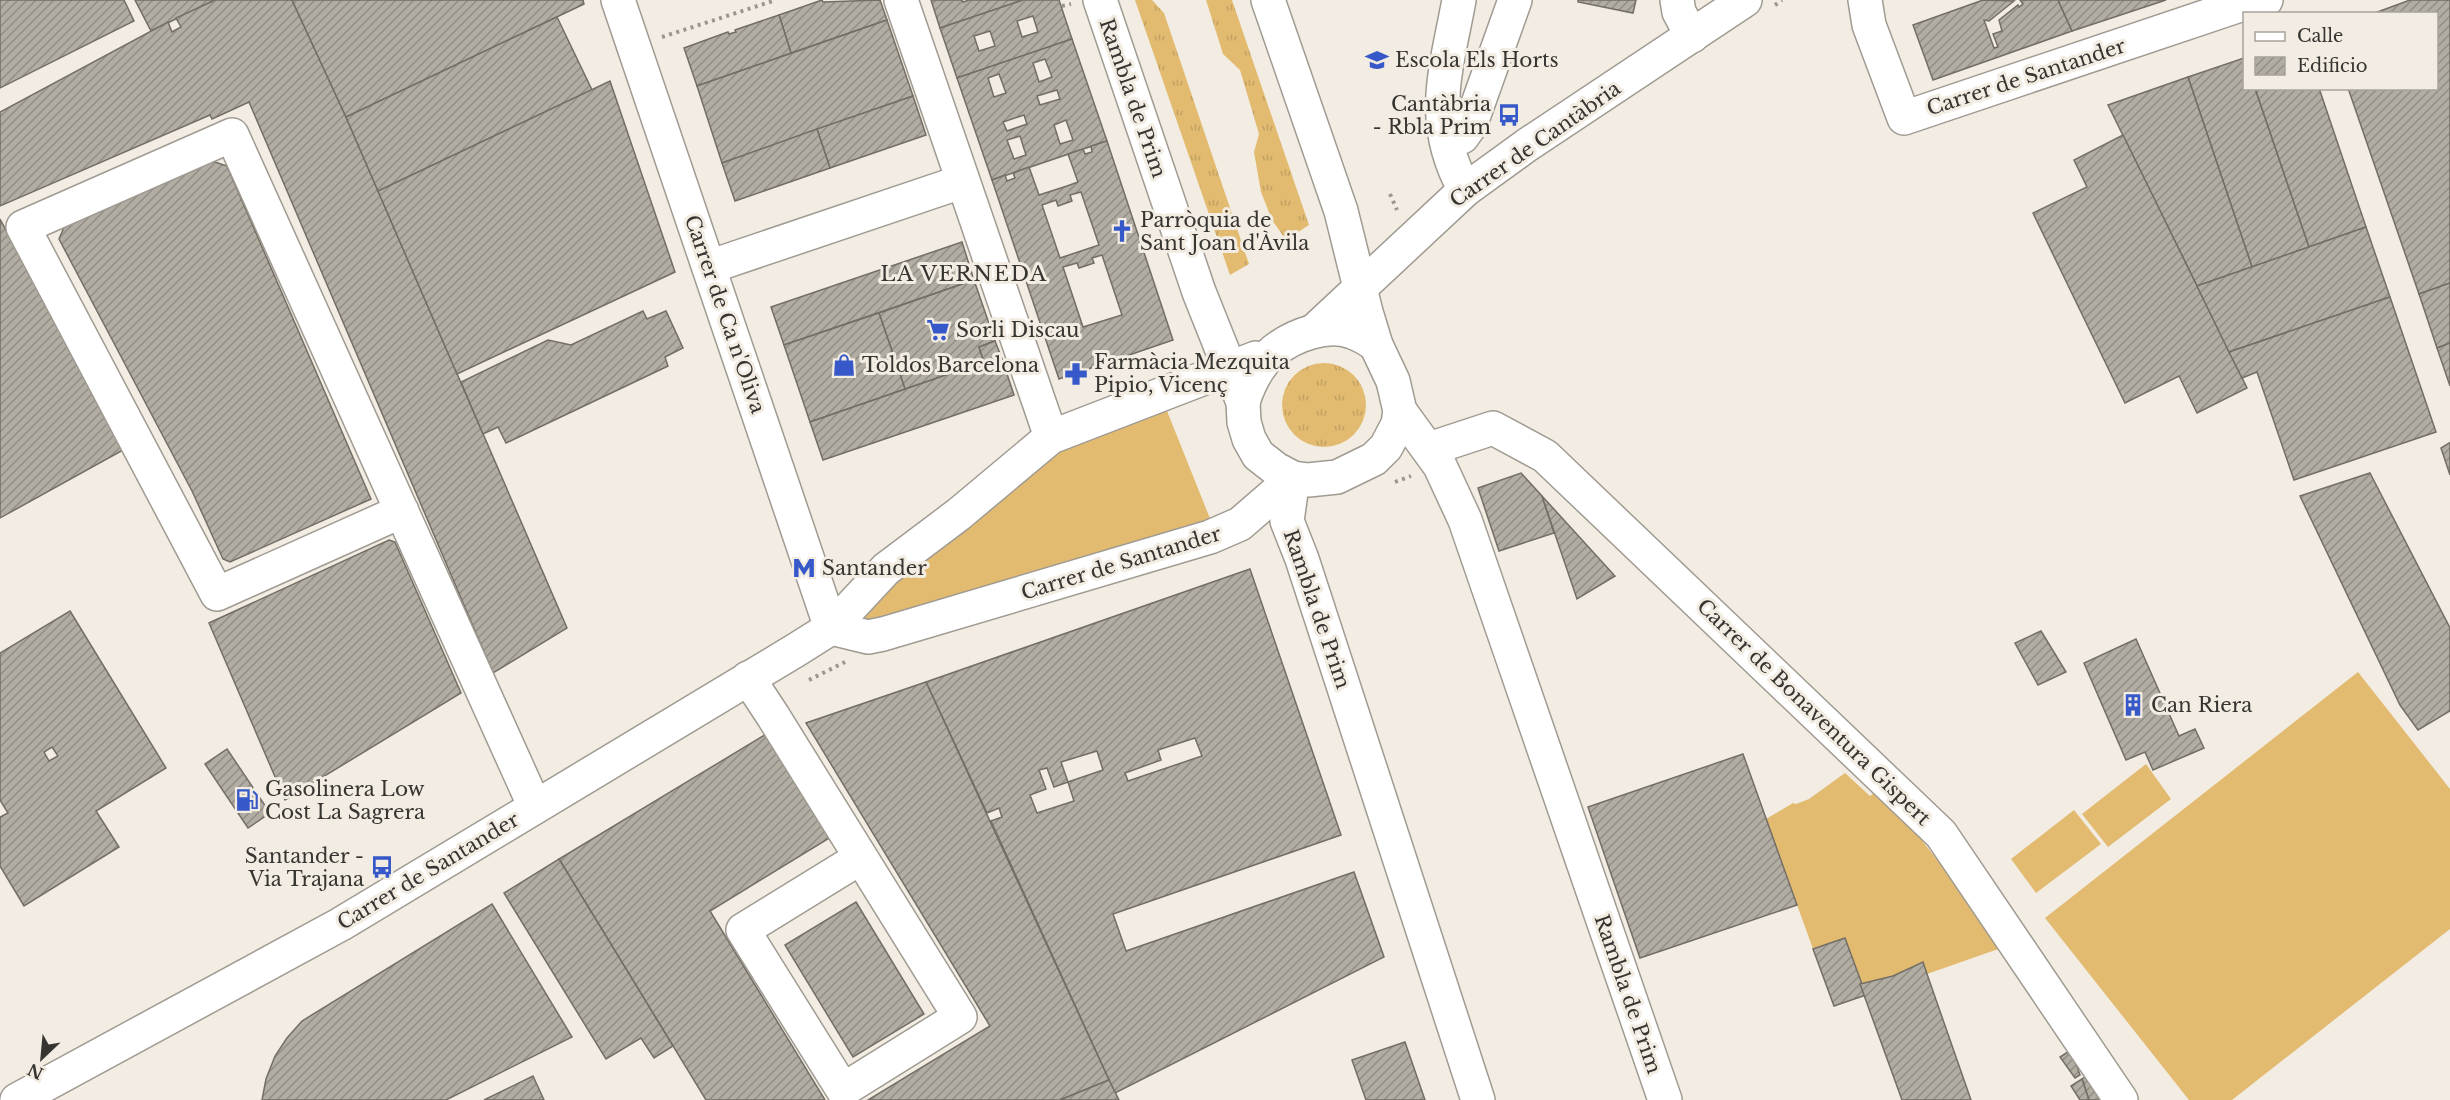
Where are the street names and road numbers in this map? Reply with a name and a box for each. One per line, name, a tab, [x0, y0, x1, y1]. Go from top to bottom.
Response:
street label: Rambla de Prim	[1095, 15, 1172, 181]
street label: Carrer de Santander	[1924, 33, 2129, 120]
street label: Carrer de Cantàbria	[1445, 75, 1626, 212]
street label: Carrer de Ca n'Oliva	[680, 212, 771, 417]
street label: Carrer de Santander	[1018, 521, 1224, 605]
street label: Rambla de Prim	[1279, 526, 1356, 692]
street label: Carrer de Bonaventura Gispert	[1692, 594, 1936, 830]
street label: Carrer de Santander	[333, 807, 524, 935]
street label: Rambla de Prim	[1590, 911, 1667, 1077]

